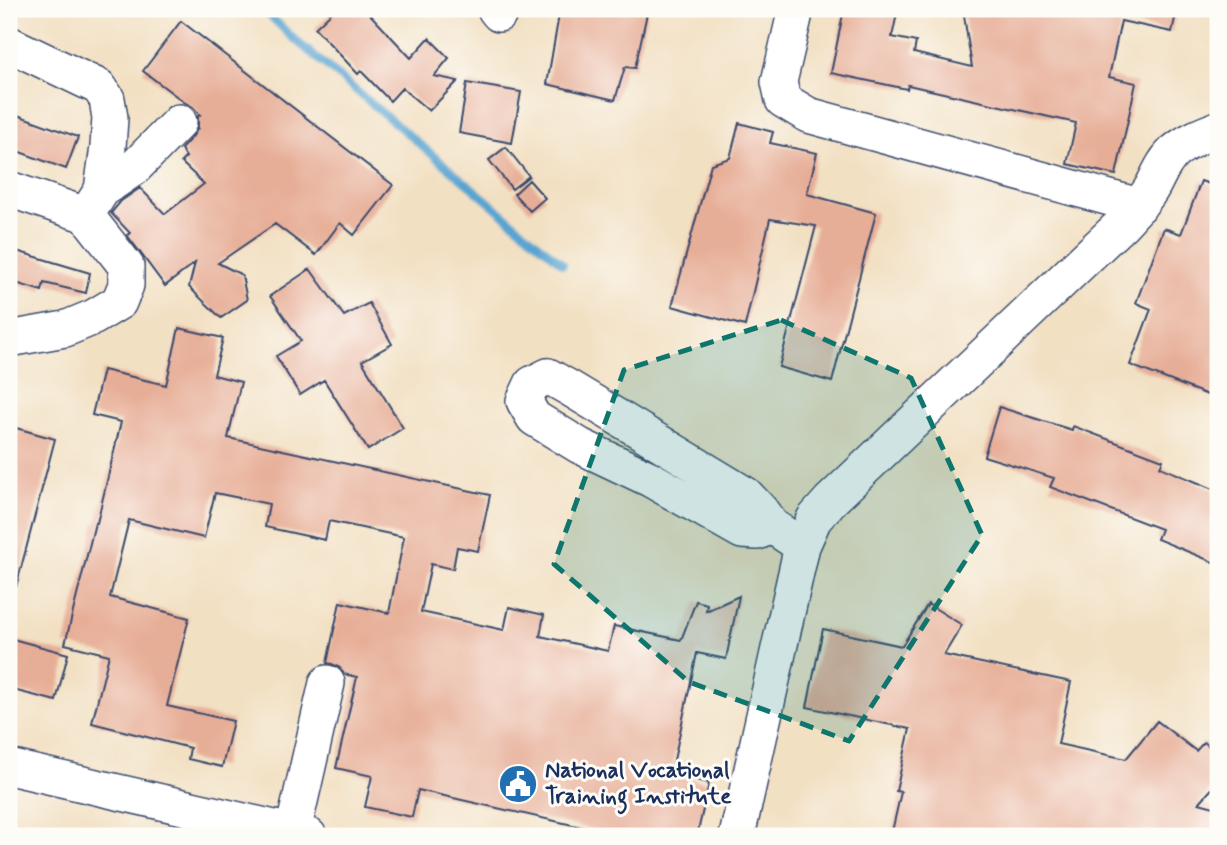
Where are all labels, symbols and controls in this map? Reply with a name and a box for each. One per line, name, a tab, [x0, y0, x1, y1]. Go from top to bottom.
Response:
place label: National Vocational Training Institute	[545, 756, 732, 815]
public building icon: National Vocational Training Institute	[497, 763, 539, 805]

